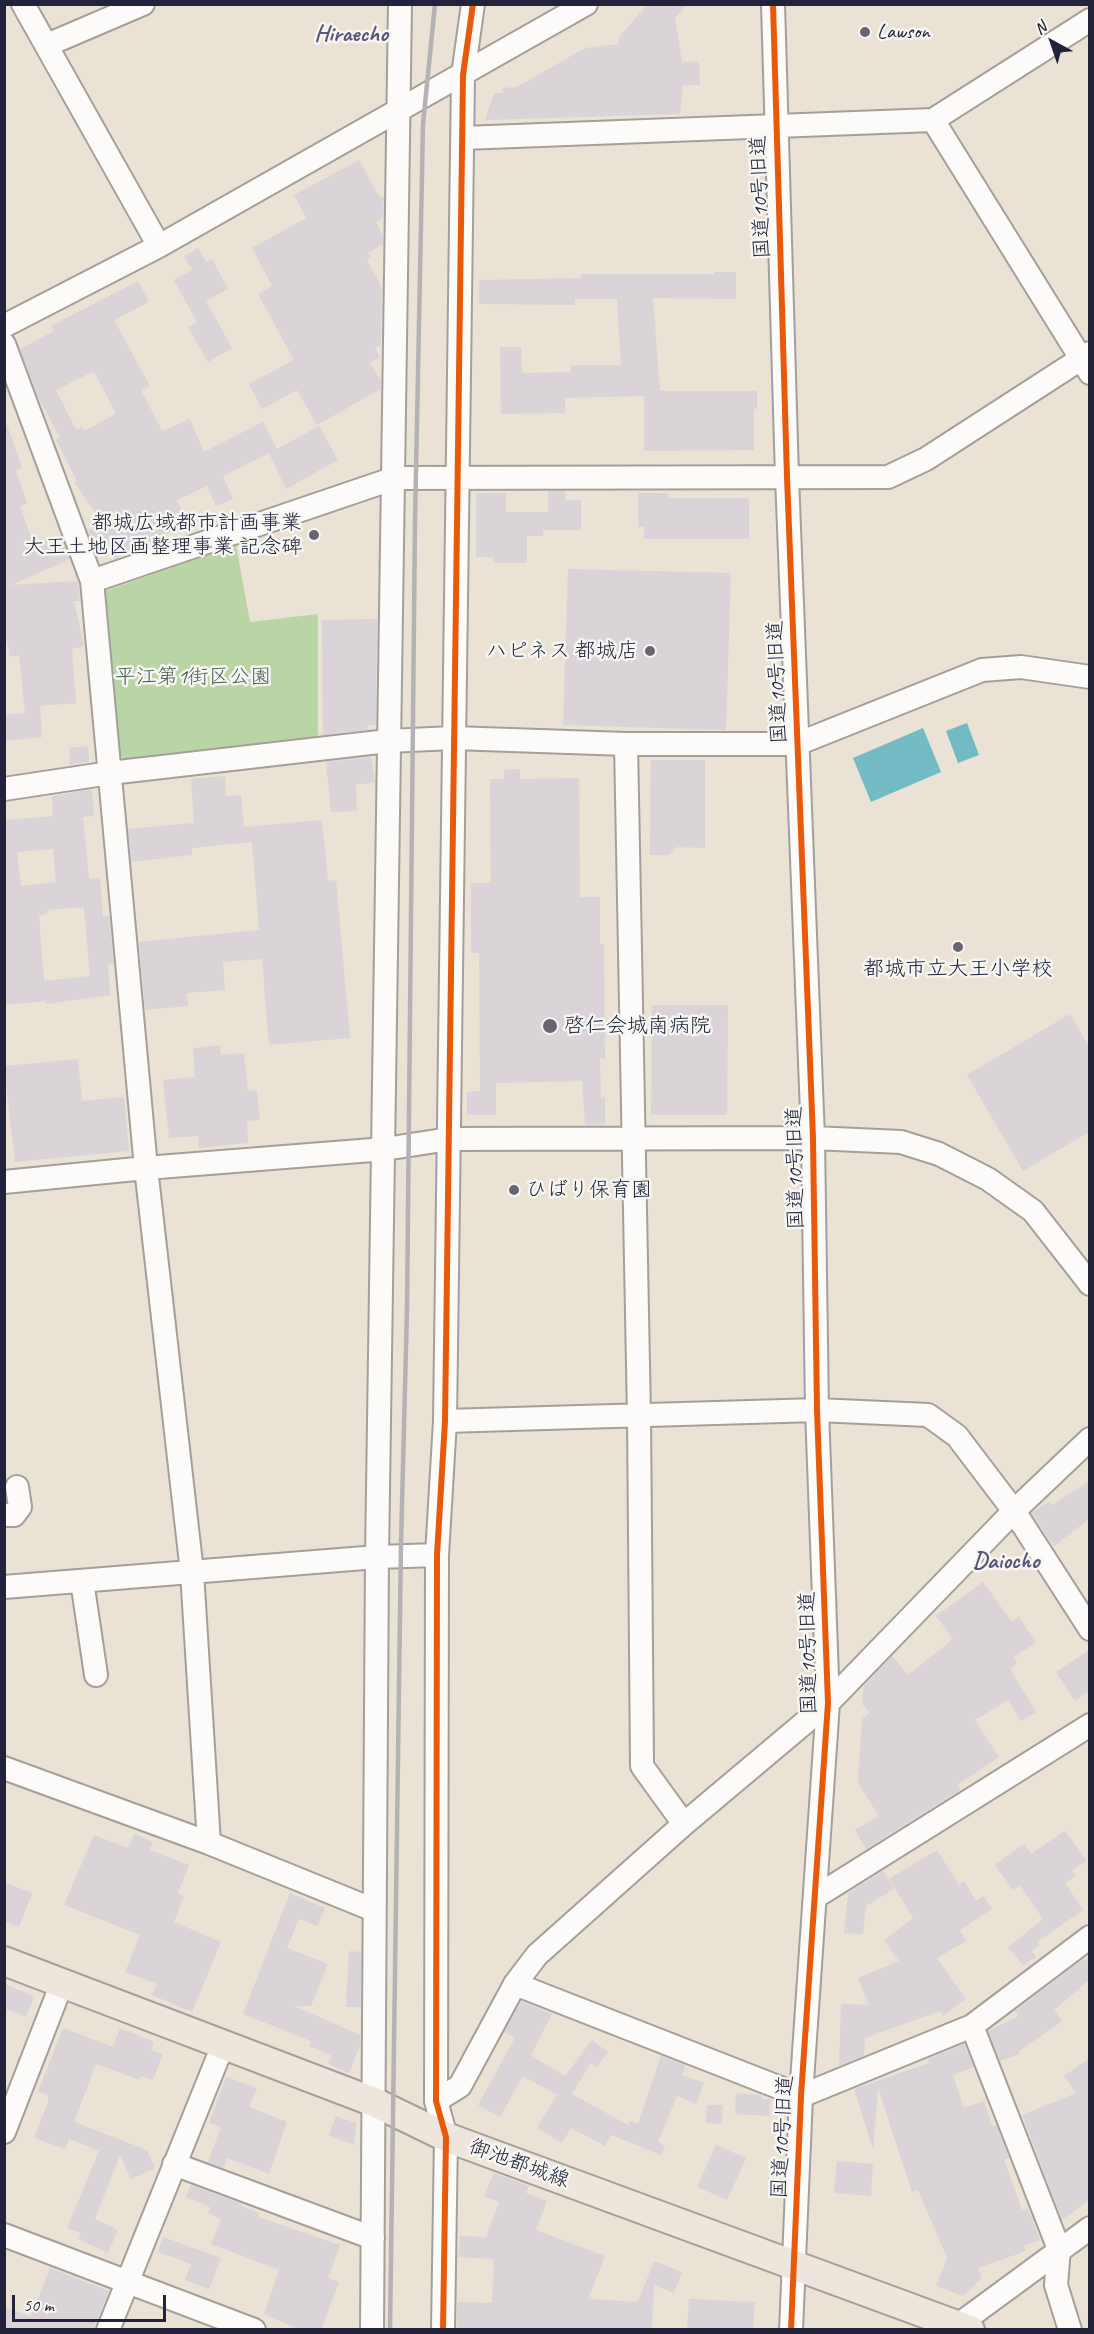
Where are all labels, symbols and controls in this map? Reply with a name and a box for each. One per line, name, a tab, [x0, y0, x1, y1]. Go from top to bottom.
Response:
north arrow	[1022, 12, 1082, 72]
text: N	[1030, 17, 1051, 39]
place label: Lawson	[877, 19, 930, 45]
district label: Hiraecho	[314, 21, 388, 49]
marker: Lawson	[858, 25, 872, 39]
street label: 国道10号旧道	[746, 135, 776, 259]
place label: 都城広域都市計画事業 大王土地区画整理事業 記念碑	[24, 510, 302, 560]
marker: 都城広域都市計画事業 大王土地区画整理事業 記念碑	[307, 528, 321, 542]
street label: 国道10号旧道	[763, 620, 793, 744]
place label: ハピネス 都城店	[486, 638, 638, 664]
marker: ハピネス 都城店	[643, 644, 657, 658]
park label: 平江第1街区公園	[115, 664, 271, 690]
marker: 都城市立大王小学校	[951, 940, 965, 954]
place label: 都城市立大王小学校	[864, 956, 1052, 982]
place label: 啓仁会城南病院	[564, 1013, 711, 1039]
marker: 啓仁会城南病院	[541, 1017, 559, 1035]
street label: 国道10号旧道	[782, 1106, 810, 1230]
place label: ひばり保育園	[526, 1177, 652, 1203]
marker: ひばり保育園	[507, 1183, 521, 1197]
district label: Daiocho	[973, 1548, 1039, 1576]
street label: 国道10号旧道	[795, 1591, 823, 1715]
street label: 国道10号旧道	[767, 2074, 799, 2200]
street label: 御池都城線	[465, 2134, 573, 2194]
scale bar	[15, 2283, 170, 2321]
text: 50 m	[23, 2294, 54, 2316]

